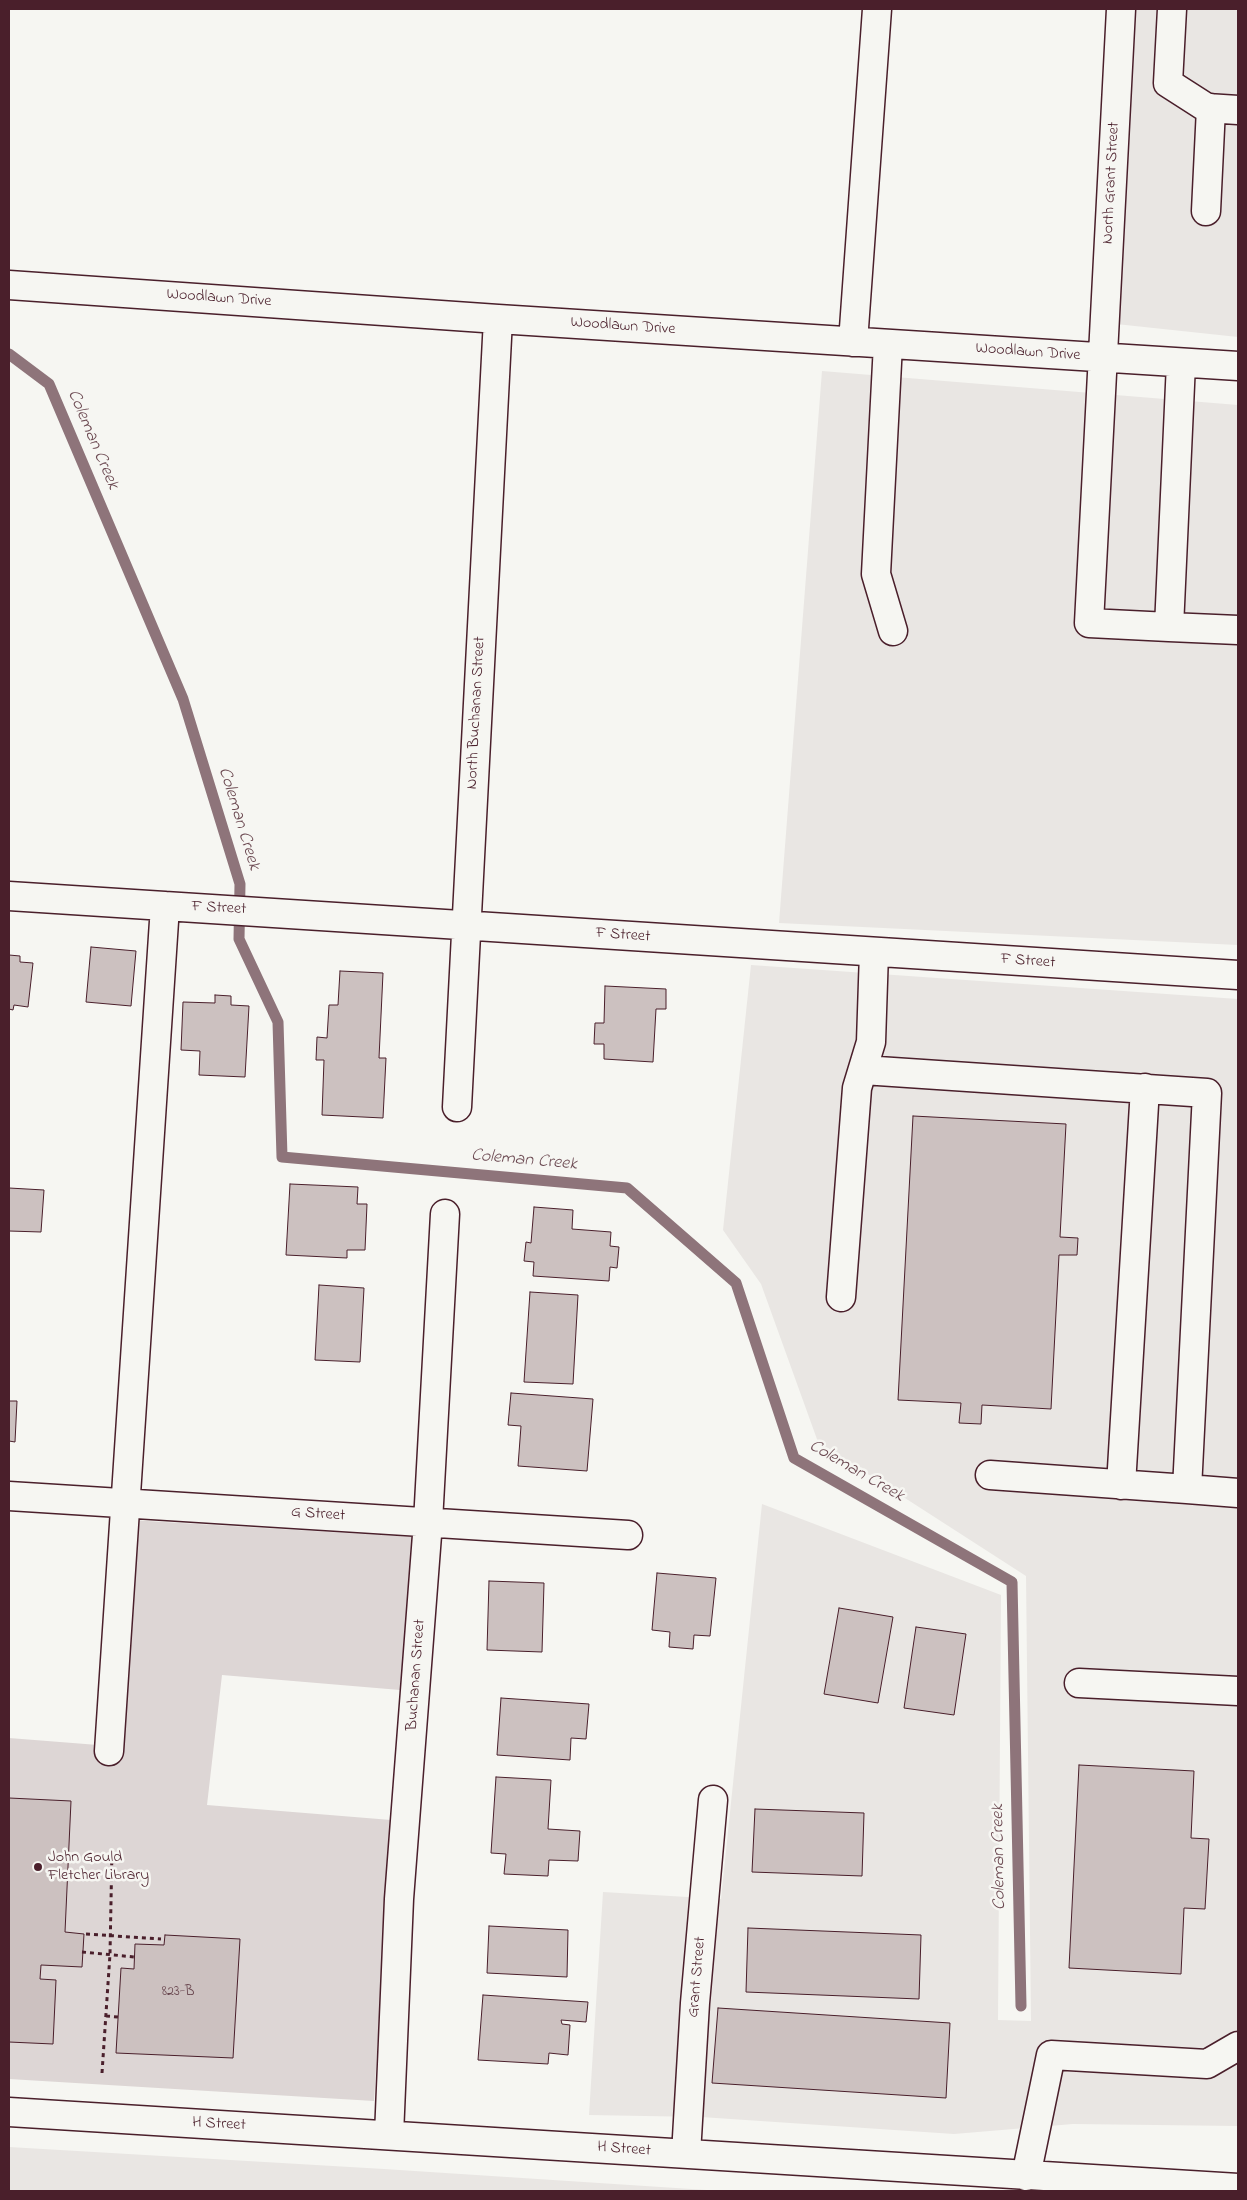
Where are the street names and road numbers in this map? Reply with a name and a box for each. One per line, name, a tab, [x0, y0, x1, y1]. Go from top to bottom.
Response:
street label: North Grant Street	[1099, 121, 1125, 245]
street label: Woodlawn Drive	[166, 286, 272, 312]
street label: Woodlawn Drive	[570, 314, 676, 340]
street label: Woodlawn Drive	[975, 340, 1081, 366]
street label: North Buchanan Street	[463, 636, 491, 790]
street label: F Street	[191, 898, 247, 920]
street label: F Street	[595, 925, 651, 947]
street label: F Street	[1000, 951, 1056, 973]
street label: G Street	[290, 1504, 346, 1526]
street label: Buchanan Street	[404, 1618, 430, 1732]
street label: Grant Street	[685, 1936, 711, 2018]
street label: H Street	[192, 2114, 246, 2136]
street label: H Street	[597, 2139, 651, 2161]

